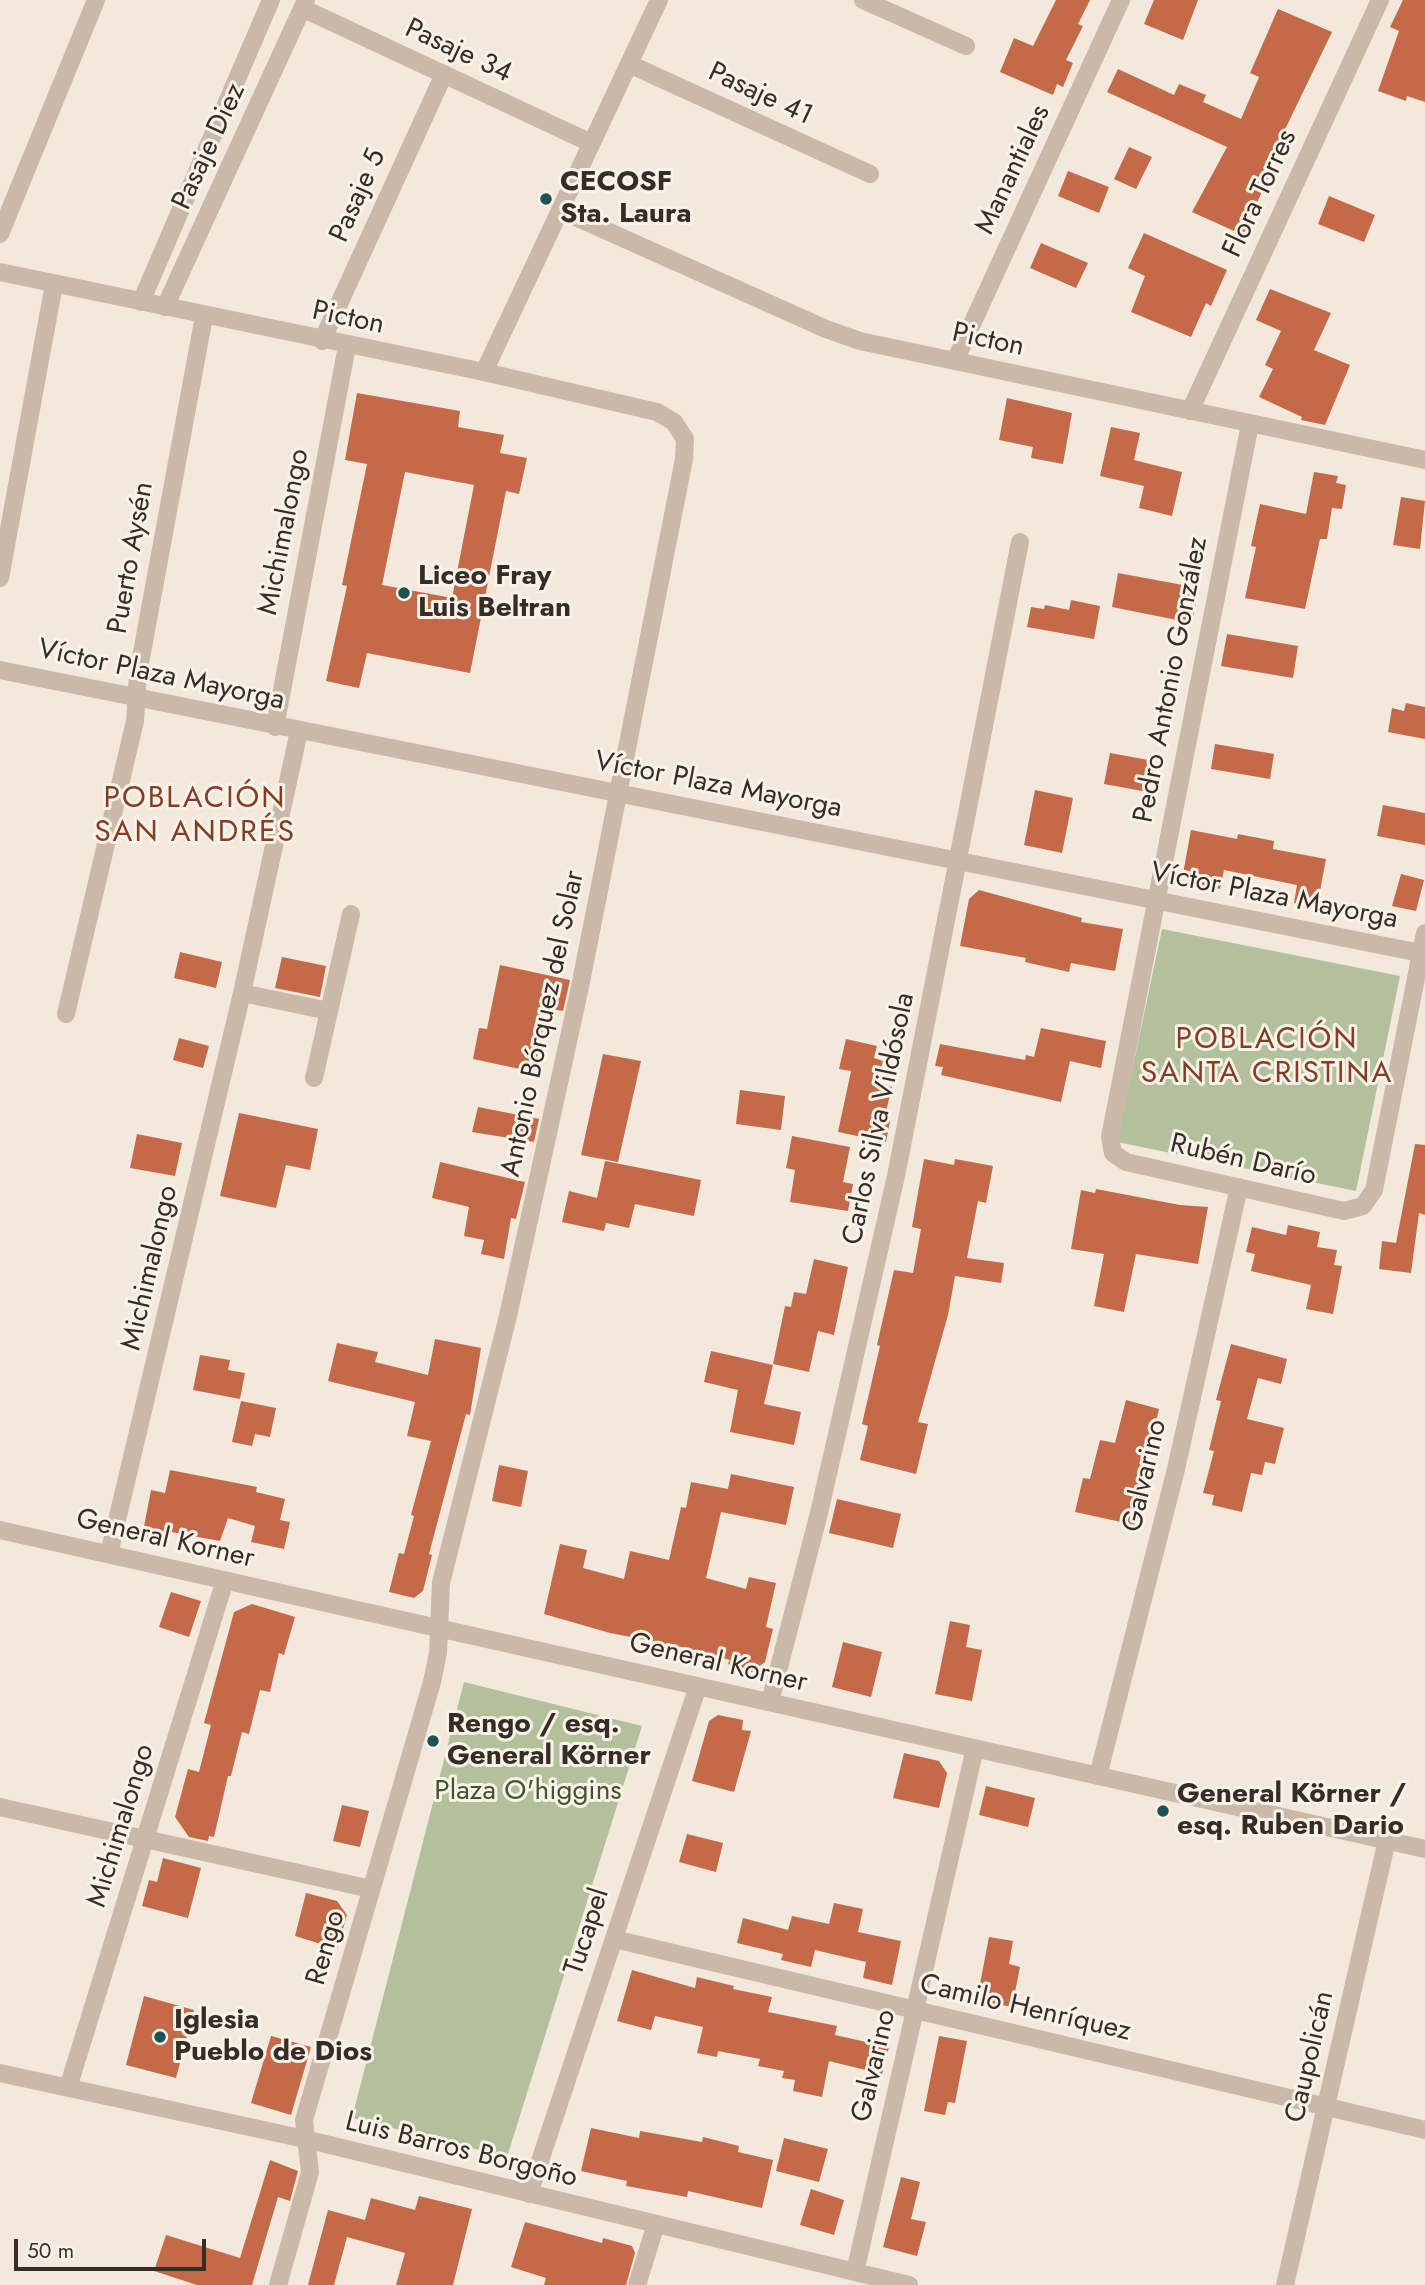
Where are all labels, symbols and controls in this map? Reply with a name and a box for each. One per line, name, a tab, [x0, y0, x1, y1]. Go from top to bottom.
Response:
street label: Pasaje 34	[399, 13, 517, 91]
street label: Pasaje 41	[702, 56, 818, 134]
street label: Pasaje Diez	[166, 78, 254, 216]
street label: Manantiales	[969, 100, 1059, 240]
street label: Flora Torres	[1217, 125, 1305, 263]
street label: Pasaje 5	[324, 144, 394, 248]
place label: CECOSF Sta. Laura	[560, 166, 691, 232]
marker: CECOSF Sta. Laura	[538, 191, 554, 207]
street label: Picton	[309, 295, 387, 343]
street label: Picton	[949, 317, 1027, 365]
street label: Michimalongo	[252, 446, 318, 618]
street label: Puerto Aysén	[102, 479, 162, 637]
street label: Pedro Antonio González	[1128, 534, 1216, 826]
place label: Liceo Fray Luis Beltran	[418, 560, 571, 626]
marker: Liceo Fray Luis Beltran	[396, 585, 412, 601]
street label: Víctor Plaza Mayorga	[35, 633, 287, 719]
street label: Víctor Plaza Mayorga	[592, 746, 844, 826]
district label: POBLACIÓN SAN ANDRÉS	[95, 782, 295, 852]
street label: Víctor Plaza Mayorga	[1148, 857, 1400, 937]
street label: Antonio Bórquez del Solar	[495, 868, 593, 1180]
street label: Carlos Silva Vildósola	[837, 990, 923, 1248]
district label: POBLACIÓN SANTA CRISTINA	[1142, 1023, 1392, 1094]
street label: Rubén Darío	[1167, 1128, 1319, 1194]
street label: Michimalongo	[116, 1182, 186, 1354]
street label: Galvarino	[1117, 1417, 1175, 1535]
street label: General Korner	[73, 1503, 257, 1577]
street label: General Korner	[626, 1627, 810, 1701]
place label: Rengo / esq. General Körner	[447, 1708, 651, 1774]
marker: Rengo / esq. General Körner	[425, 1733, 441, 1749]
street label: Michimalongo	[81, 1741, 163, 1911]
park label: Plaza O'higgins	[434, 1775, 622, 1809]
place label: General Körner / esq. Ruben Dario	[1177, 1778, 1406, 1844]
marker: General Körner / esq. Ruben Dario	[1155, 1803, 1171, 1819]
street label: Tucapel	[558, 1884, 618, 1980]
street label: Rengo	[300, 1907, 354, 1989]
street label: Camilo Henríquez	[916, 1968, 1134, 2050]
street label: Caupolicán	[1280, 1988, 1342, 2126]
place label: Iglesia Pueblo de Dios	[174, 2004, 372, 2070]
street label: Galvarino	[846, 2007, 904, 2125]
marker: Iglesia Pueblo de Dios	[152, 2029, 168, 2045]
street label: Luis Barros Borgoño	[342, 2106, 580, 2196]
scale bar	[18, 2226, 210, 2270]
text: 50 m	[27, 2236, 74, 2266]

